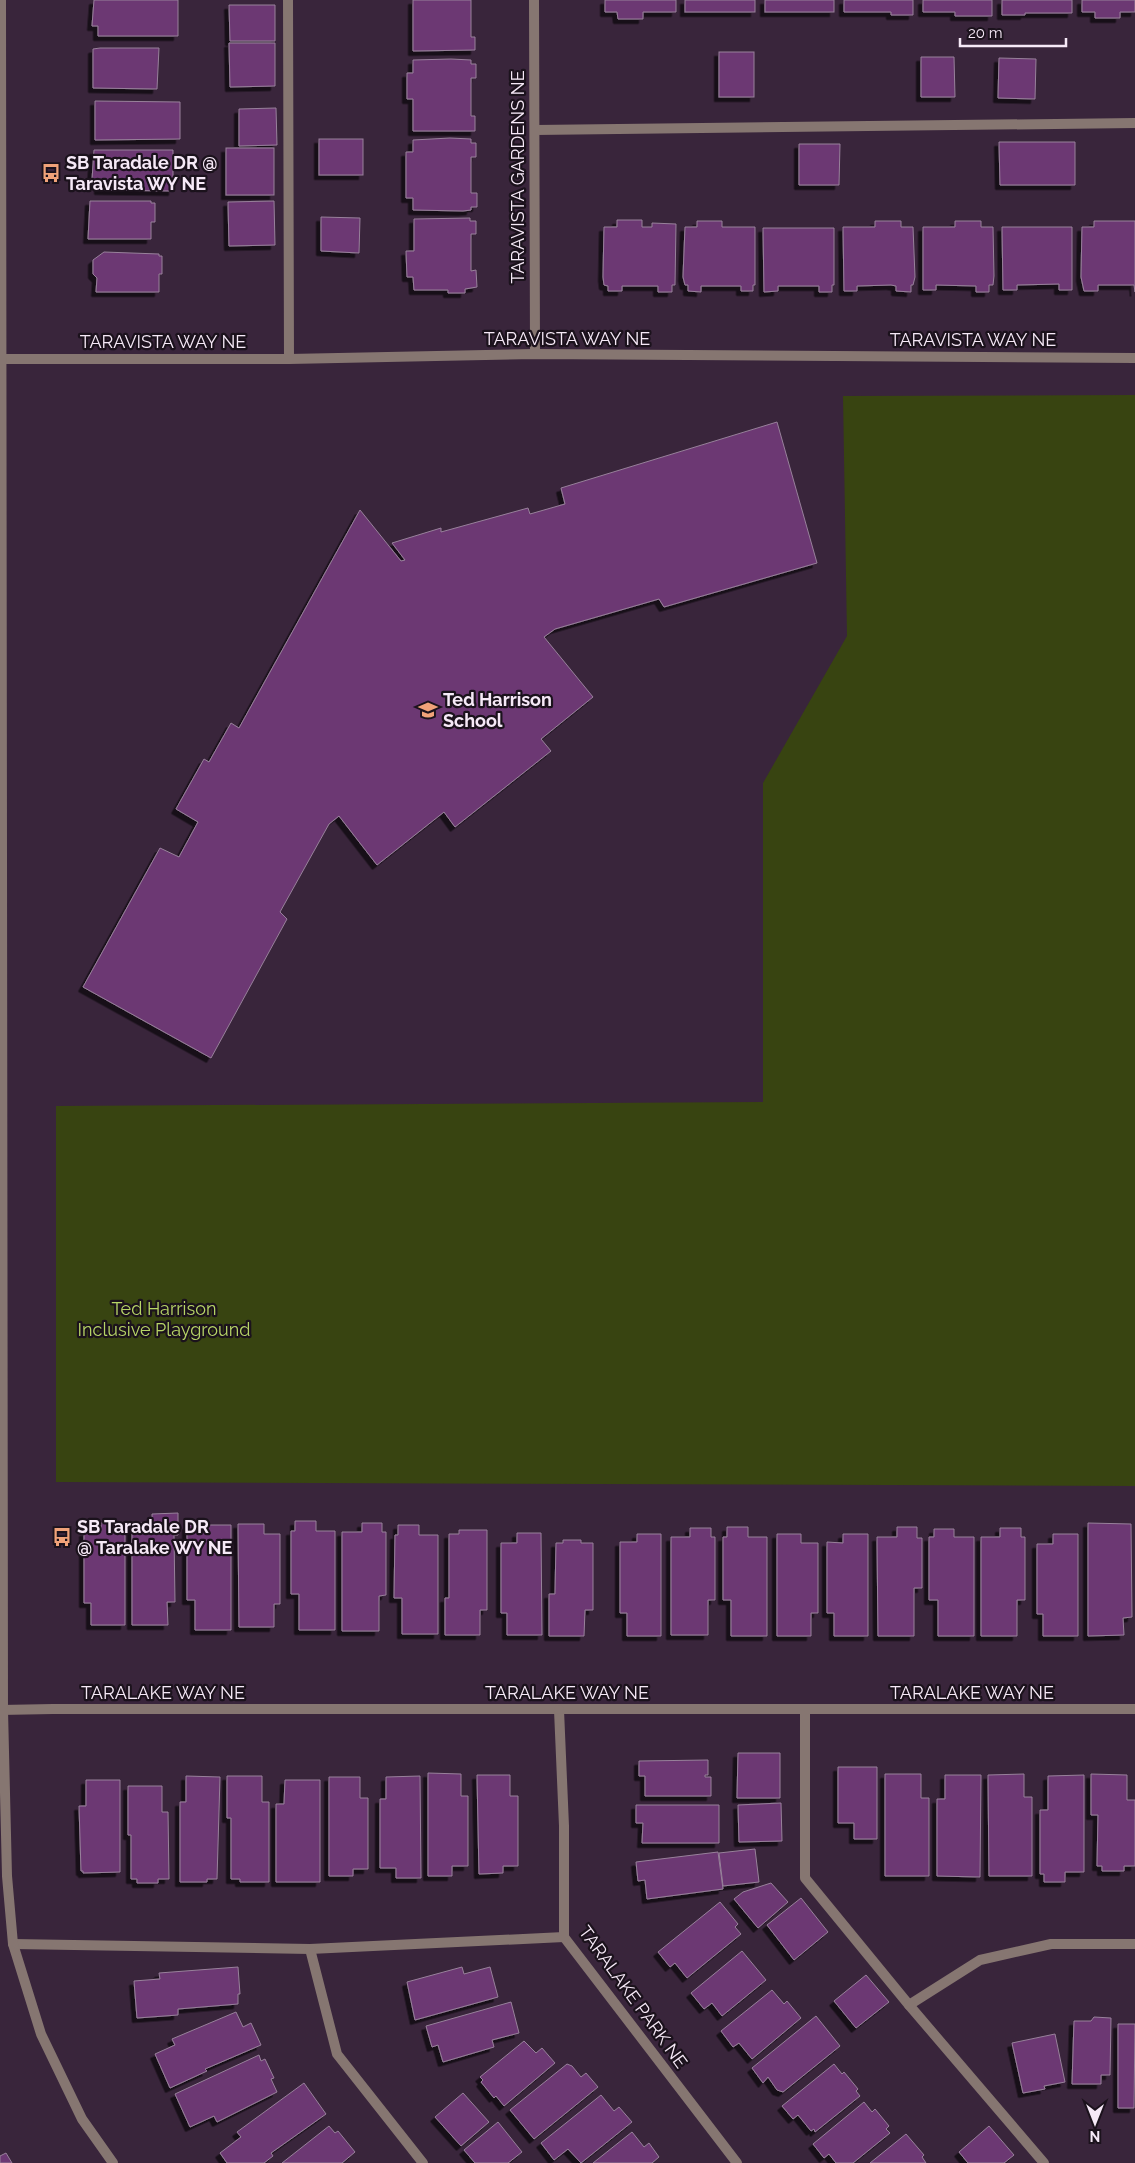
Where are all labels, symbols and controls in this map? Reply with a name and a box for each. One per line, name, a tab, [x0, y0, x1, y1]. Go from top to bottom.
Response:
scale bar	[960, 15, 1066, 47]
text: 20 m	[968, 24, 1003, 42]
street label: TARAVISTA GARDENS NE	[507, 70, 528, 284]
place label: SB Taradale DR @ Taravista WY NE	[66, 152, 217, 194]
bus stop icon: SB Taradale DR @ Taravista WY NE	[40, 162, 62, 184]
street label: TARAVISTA WAY NE	[484, 328, 650, 349]
street label: TARAVISTA WAY NE	[890, 329, 1056, 350]
street label: TARAVISTA WAY NE	[80, 331, 246, 352]
place label: Ted Harrison School	[443, 689, 552, 731]
school or university icon: Ted Harrison School	[417, 699, 439, 721]
park label: Ted Harrison Inclusive Playground	[78, 1298, 250, 1340]
place label: SB Taradale DR @ Taralake WY NE	[77, 1516, 232, 1558]
bus stop icon: SB Taradale DR @ Taralake WY NE	[51, 1526, 73, 1548]
street label: TARALAKE WAY NE	[81, 1682, 245, 1703]
street label: TARALAKE WAY NE	[485, 1682, 649, 1703]
street label: TARALAKE WAY NE	[890, 1682, 1054, 1703]
street label: TARALAKE PARK NE	[575, 1922, 692, 2072]
north arrow	[1070, 2098, 1120, 2148]
text: N	[1090, 2128, 1100, 2144]

